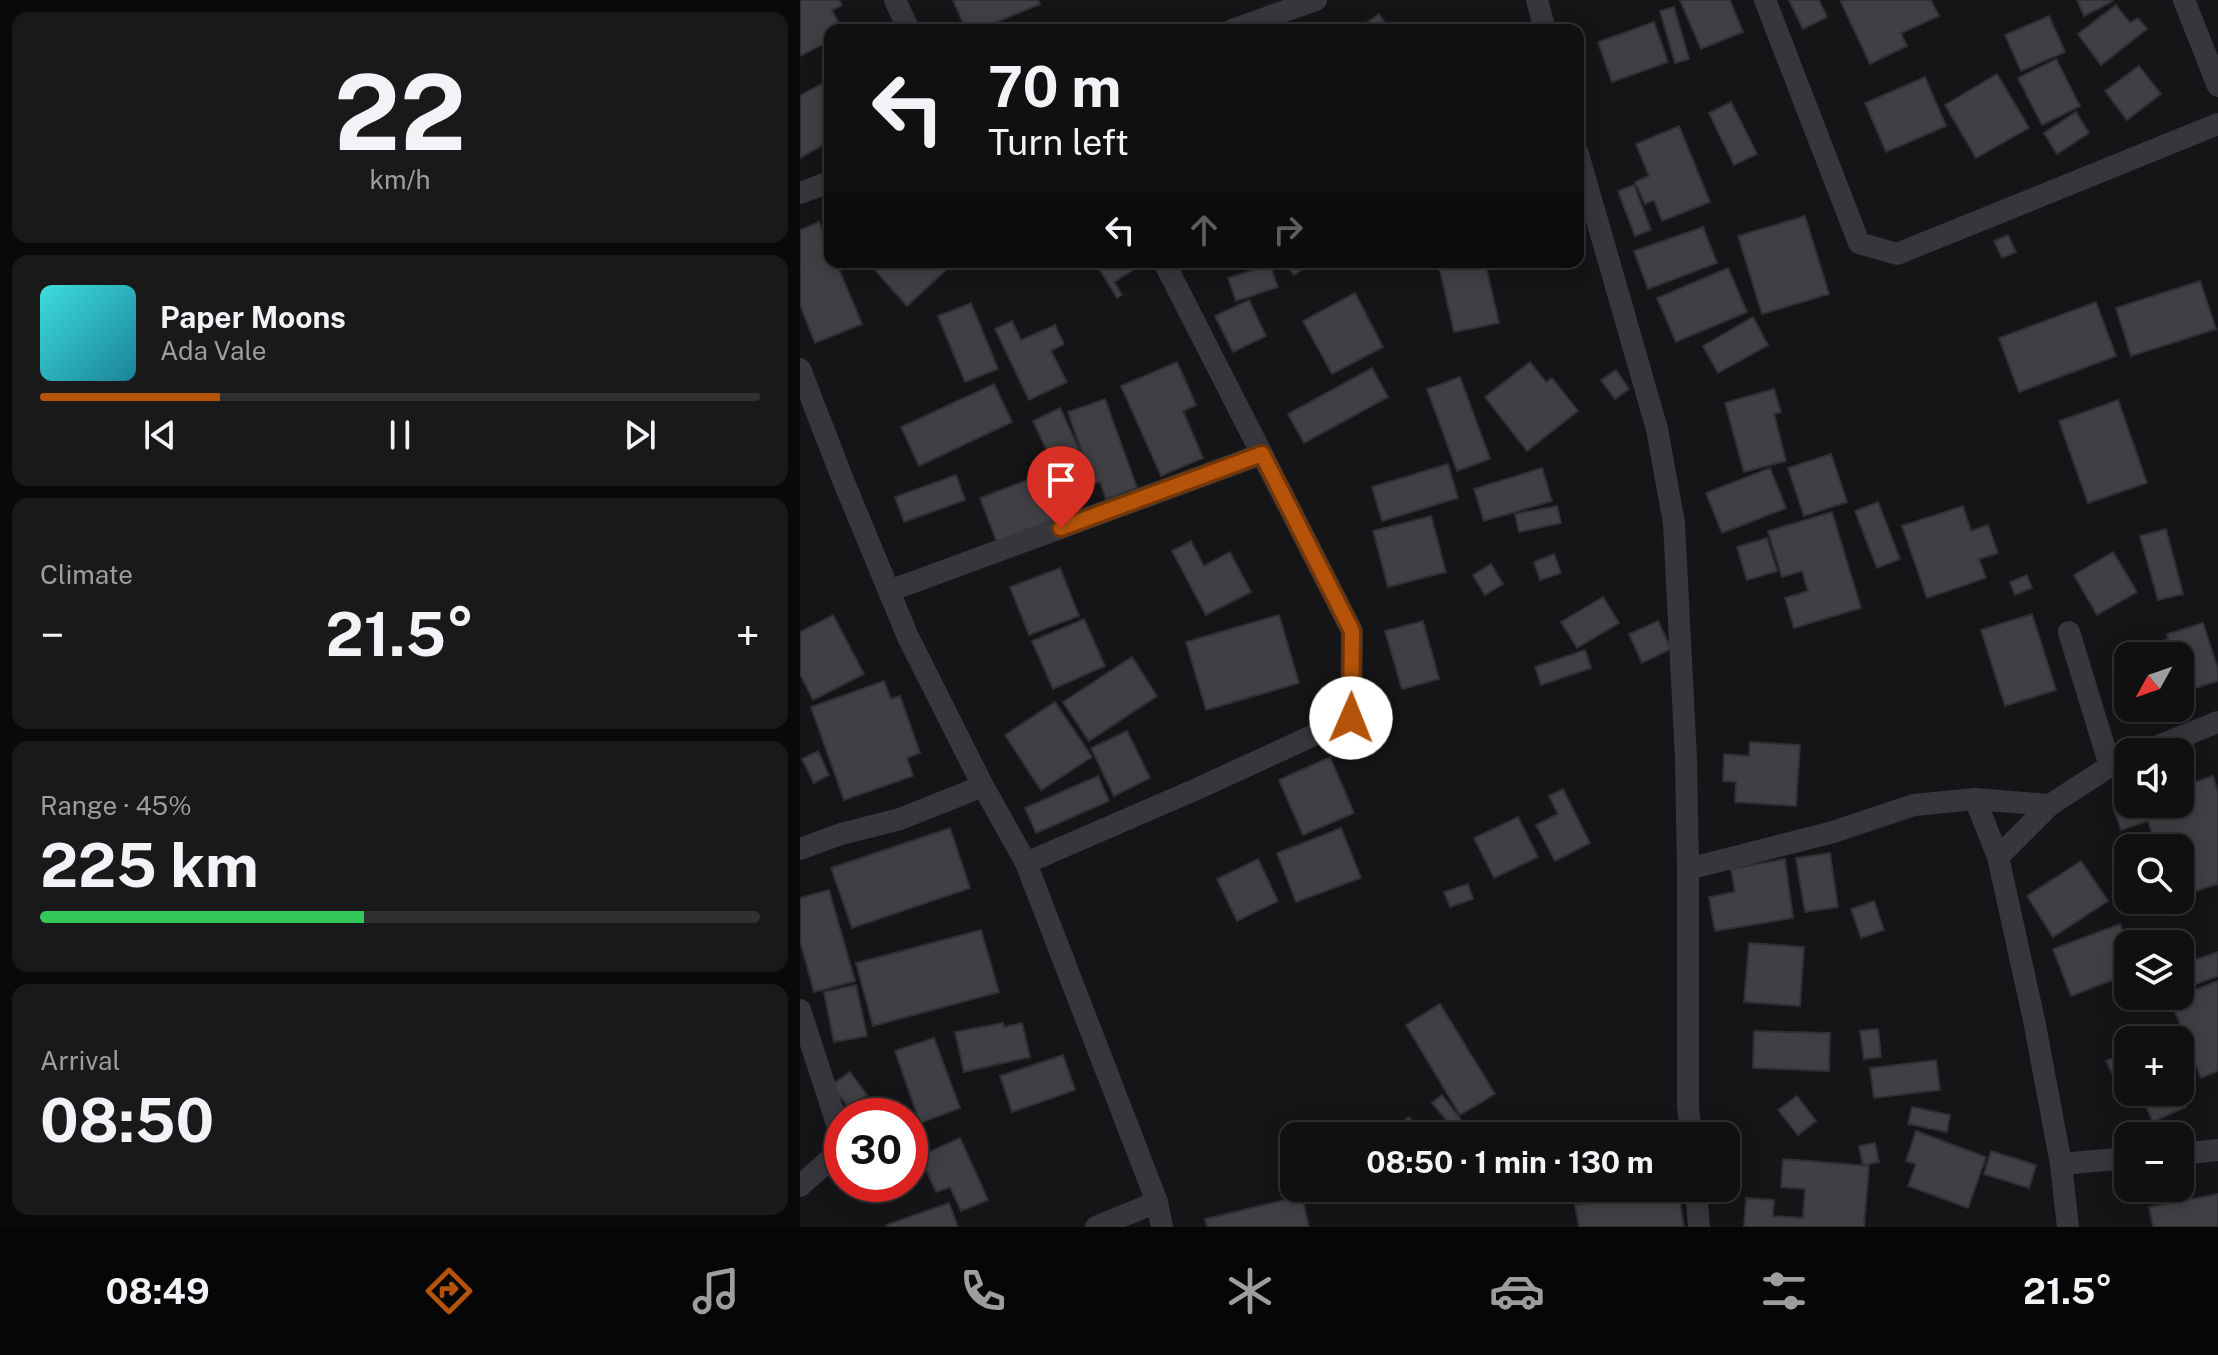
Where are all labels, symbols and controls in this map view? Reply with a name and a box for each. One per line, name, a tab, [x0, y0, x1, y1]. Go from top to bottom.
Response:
text: 22	[334, 51, 466, 173]
text: 70 m	[988, 54, 1121, 120]
icon: left	[856, 56, 960, 160]
text: Turn left	[988, 121, 1129, 163]
text: km/h	[369, 164, 431, 195]
icon: left	[1098, 208, 1142, 252]
icon: ahead	[1182, 208, 1226, 252]
icon: right	[1266, 208, 1310, 252]
text: Paper Moons	[160, 299, 346, 335]
text: Ada Vale	[160, 335, 266, 366]
icon: previous	[138, 413, 182, 457]
icon: pause	[378, 413, 422, 457]
icon: next	[618, 413, 662, 457]
pin	[1027, 446, 1095, 528]
icon: arrive	[1039, 458, 1083, 502]
text: Climate	[40, 559, 133, 590]
text: 21.5°	[326, 599, 474, 670]
text: −	[40, 609, 64, 661]
text: +	[736, 609, 760, 661]
north arrow	[2114, 642, 2194, 722]
map controls	[2114, 642, 2194, 1202]
position arrow	[1309, 676, 1393, 760]
button: sound	[2114, 738, 2194, 818]
text: Range · 45%	[40, 790, 192, 821]
text: 225 km	[40, 830, 259, 901]
button: search	[2114, 834, 2194, 914]
button: layers	[2114, 930, 2194, 1010]
button: +	[2114, 1026, 2194, 1106]
text: Arrival	[40, 1045, 120, 1076]
text: 08:50	[40, 1085, 214, 1156]
speed limit sign: 30	[824, 1098, 928, 1202]
button: −	[2114, 1122, 2194, 1202]
text: 08:50 · 1 min · 130 m	[1366, 1144, 1654, 1180]
icon: directions	[421, 1263, 477, 1319]
icon: music	[688, 1263, 744, 1319]
icon: phone	[955, 1263, 1011, 1319]
icon: climate	[1222, 1263, 1278, 1319]
icon: car	[1489, 1263, 1545, 1319]
icon: filters	[1756, 1263, 1812, 1319]
text: 08:49	[106, 1270, 210, 1312]
text: 21.5°	[2023, 1270, 2112, 1312]

